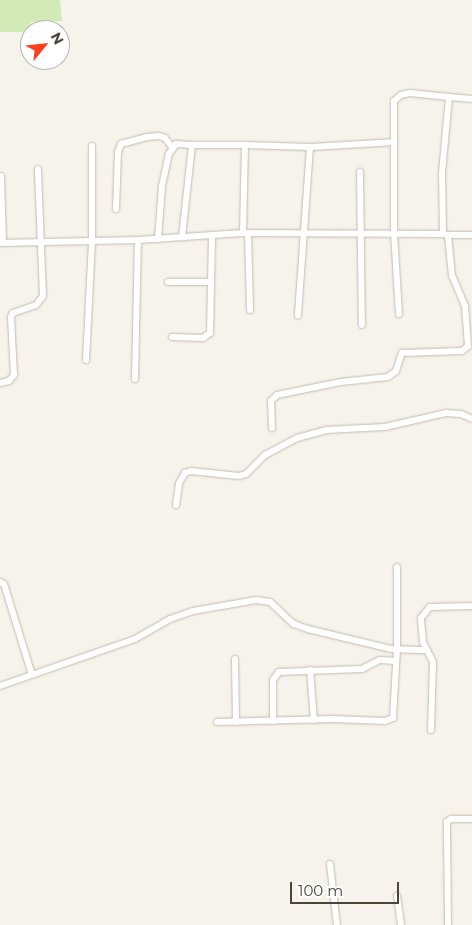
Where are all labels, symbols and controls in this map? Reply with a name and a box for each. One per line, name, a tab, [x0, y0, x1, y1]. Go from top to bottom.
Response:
north arrow	[20, 20, 70, 70]
text: N	[47, 29, 68, 48]
scale bar	[292, 872, 401, 904]
text: 100 m	[298, 881, 343, 900]

